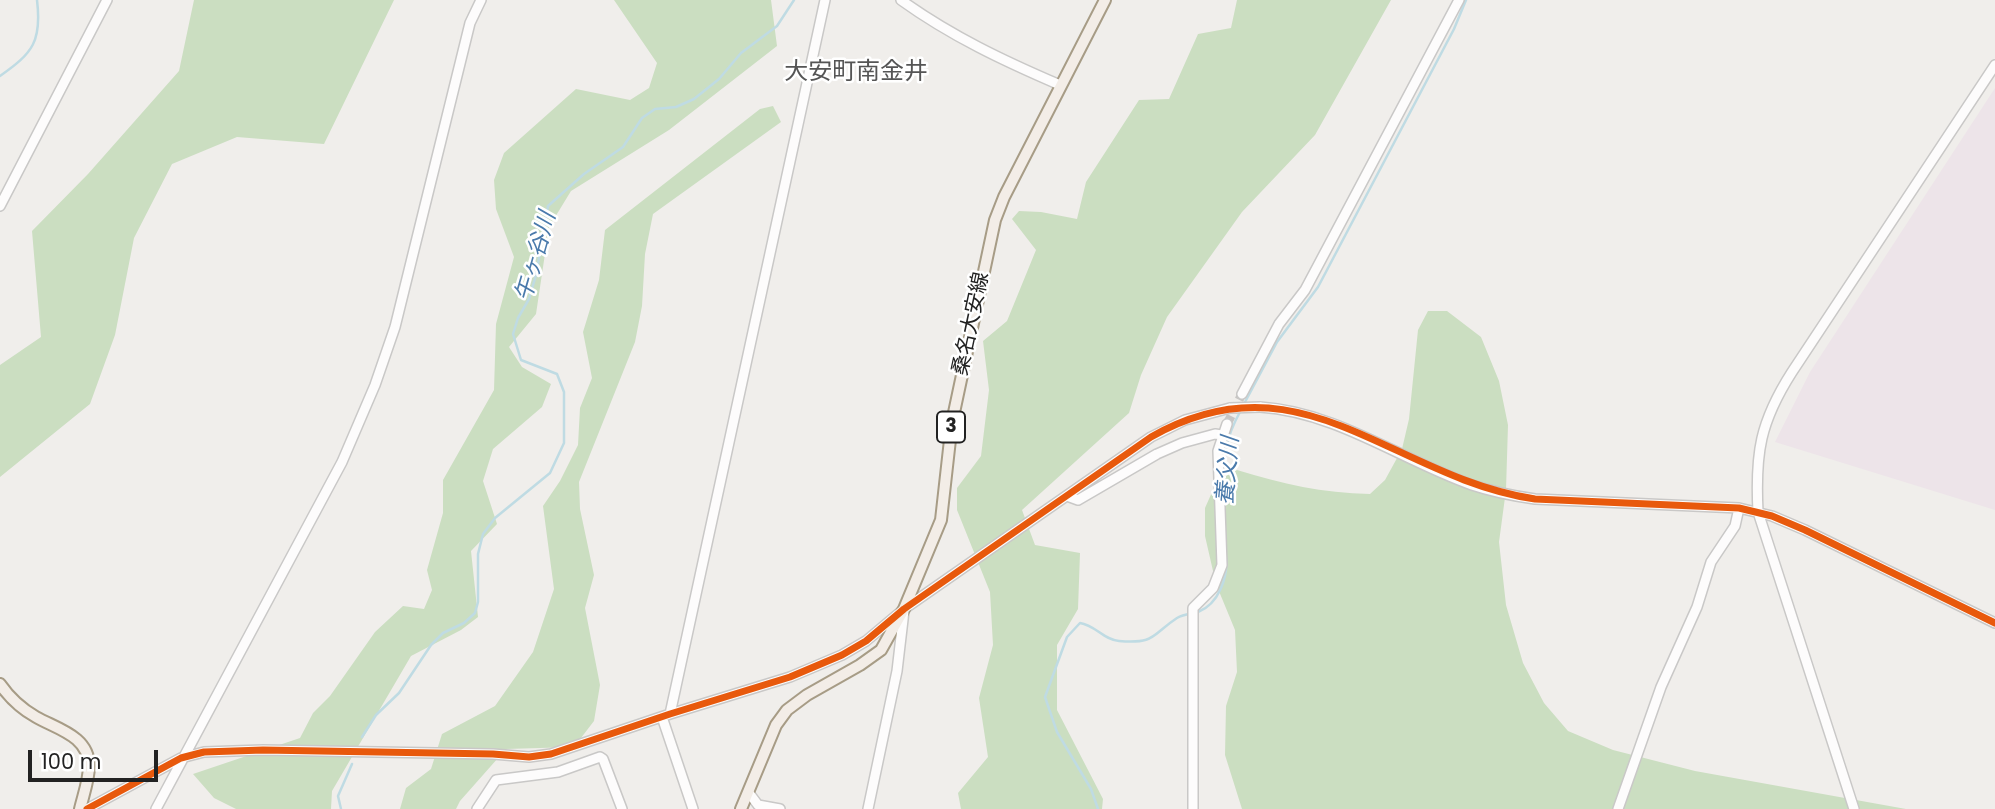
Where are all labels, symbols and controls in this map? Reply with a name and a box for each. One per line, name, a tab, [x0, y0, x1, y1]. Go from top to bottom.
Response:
district label: 大安町南金井	[784, 59, 928, 87]
water label: 午ヶ谷川	[511, 209, 563, 305]
street label: 桑名大安線	[949, 270, 995, 378]
road number: 3	[937, 412, 965, 442]
water label: 養父川	[1212, 435, 1246, 507]
scale bar	[32, 736, 161, 780]
text: 100 m	[41, 747, 101, 776]

